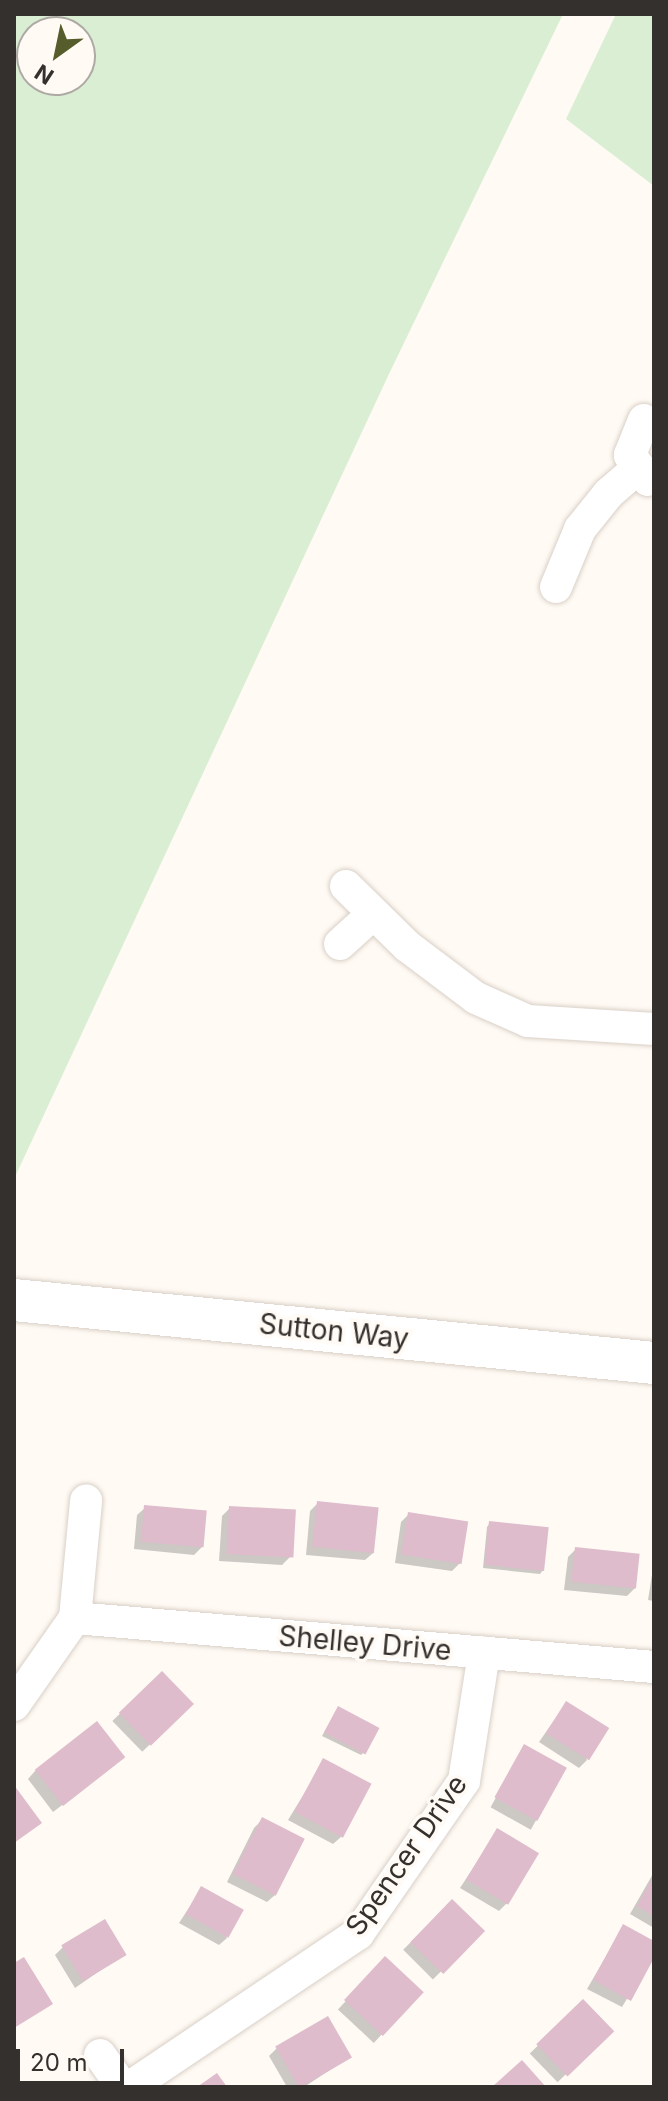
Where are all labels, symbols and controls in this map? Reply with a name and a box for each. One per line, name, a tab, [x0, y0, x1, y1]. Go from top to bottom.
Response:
north arrow	[16, 16, 96, 96]
text: N	[30, 59, 58, 90]
street label: Sutton Way	[258, 1306, 410, 1356]
street label: Shelley Drive	[277, 1619, 453, 1667]
street label: Spencer Drive	[338, 1768, 474, 1942]
scale bar	[20, 2033, 128, 2083]
text: 20 m	[30, 2048, 88, 2077]

